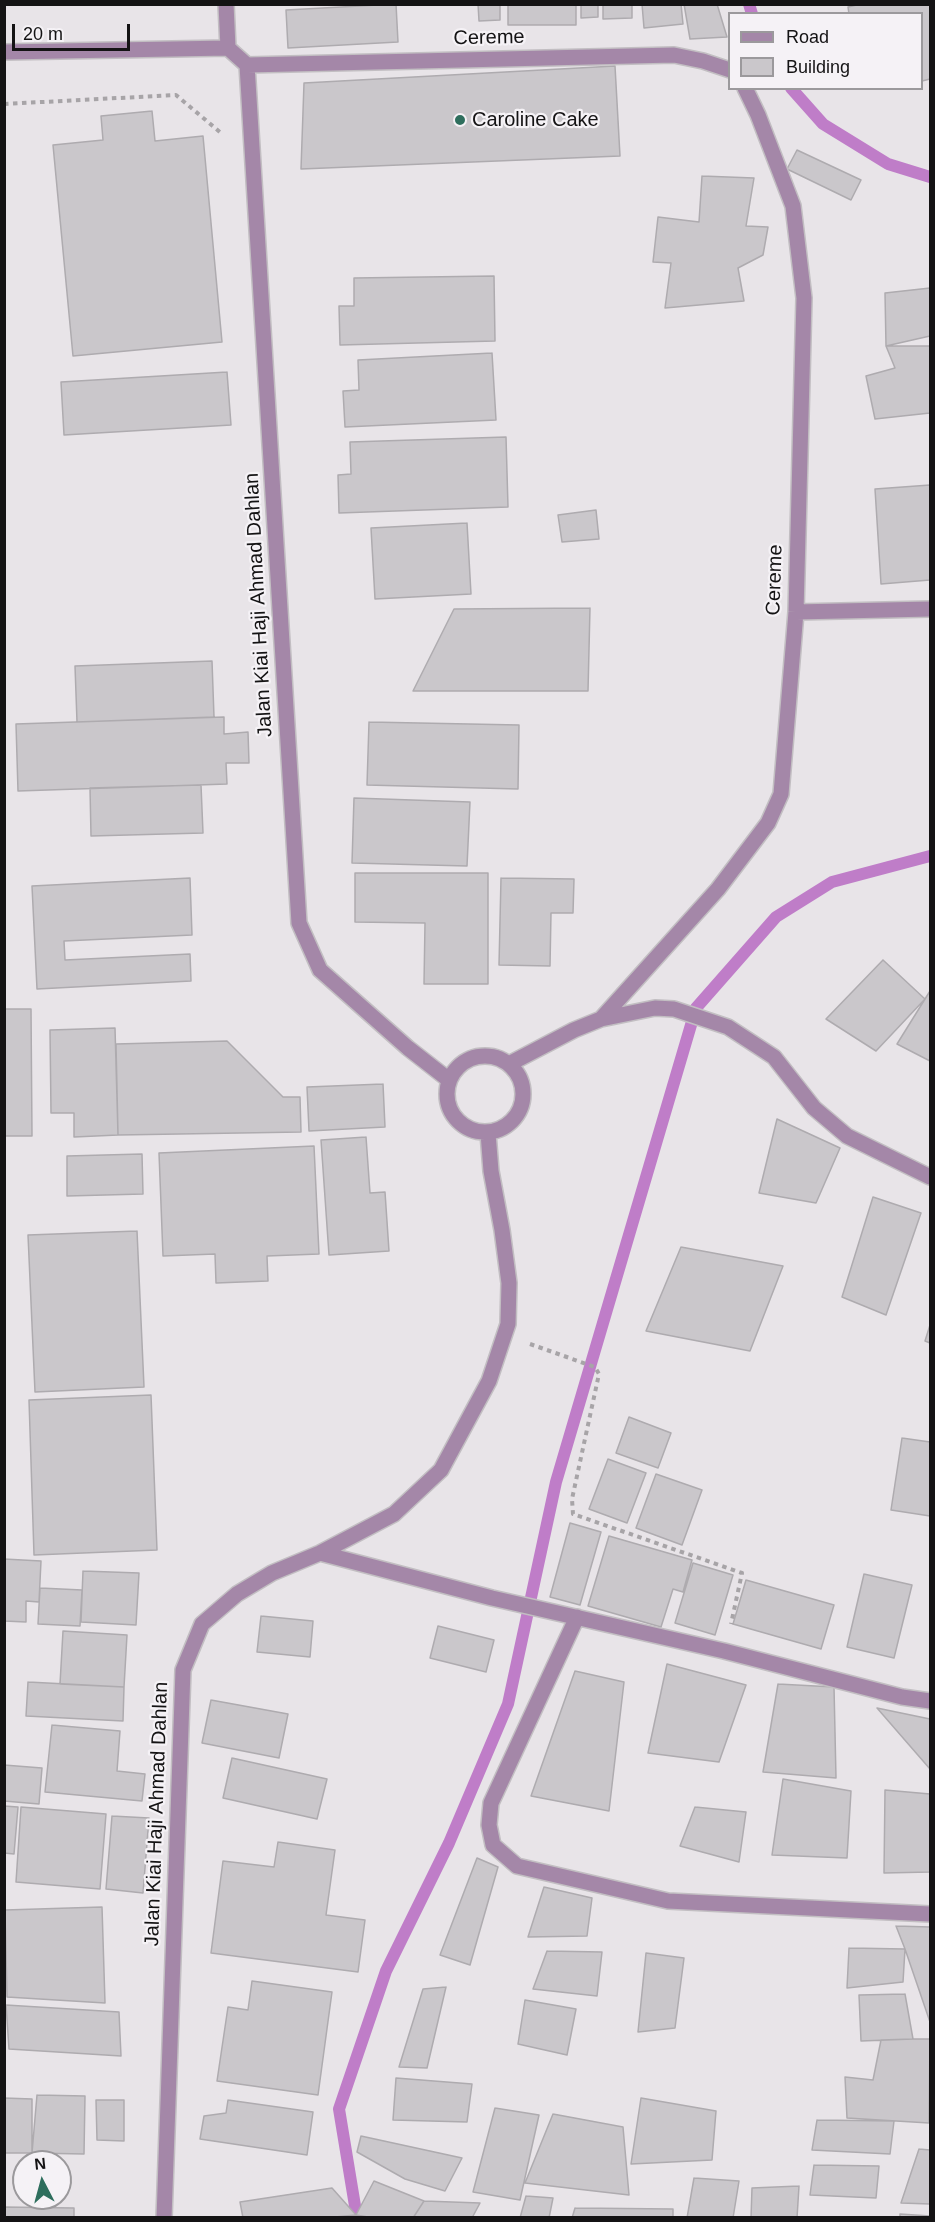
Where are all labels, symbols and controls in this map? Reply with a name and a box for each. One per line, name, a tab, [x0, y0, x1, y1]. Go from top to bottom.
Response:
scale bar	[15, 12, 134, 50]
legend	[728, 12, 923, 90]
text: 20 m	[23, 24, 63, 44]
street label: Cereme	[453, 25, 525, 51]
text: Road	[786, 27, 829, 47]
text: Building	[786, 57, 850, 77]
place label: Caroline Cake	[472, 108, 599, 132]
marker: Caroline Cake	[453, 113, 467, 127]
street label: Jalan Kiai Haji Ahmad Dahlan	[240, 472, 278, 738]
street label: Cereme	[762, 544, 788, 616]
street label: Jalan Kiai Haji Ahmad Dahlan	[140, 1681, 174, 1947]
north arrow	[12, 2150, 72, 2210]
text: N	[34, 2155, 47, 2173]

